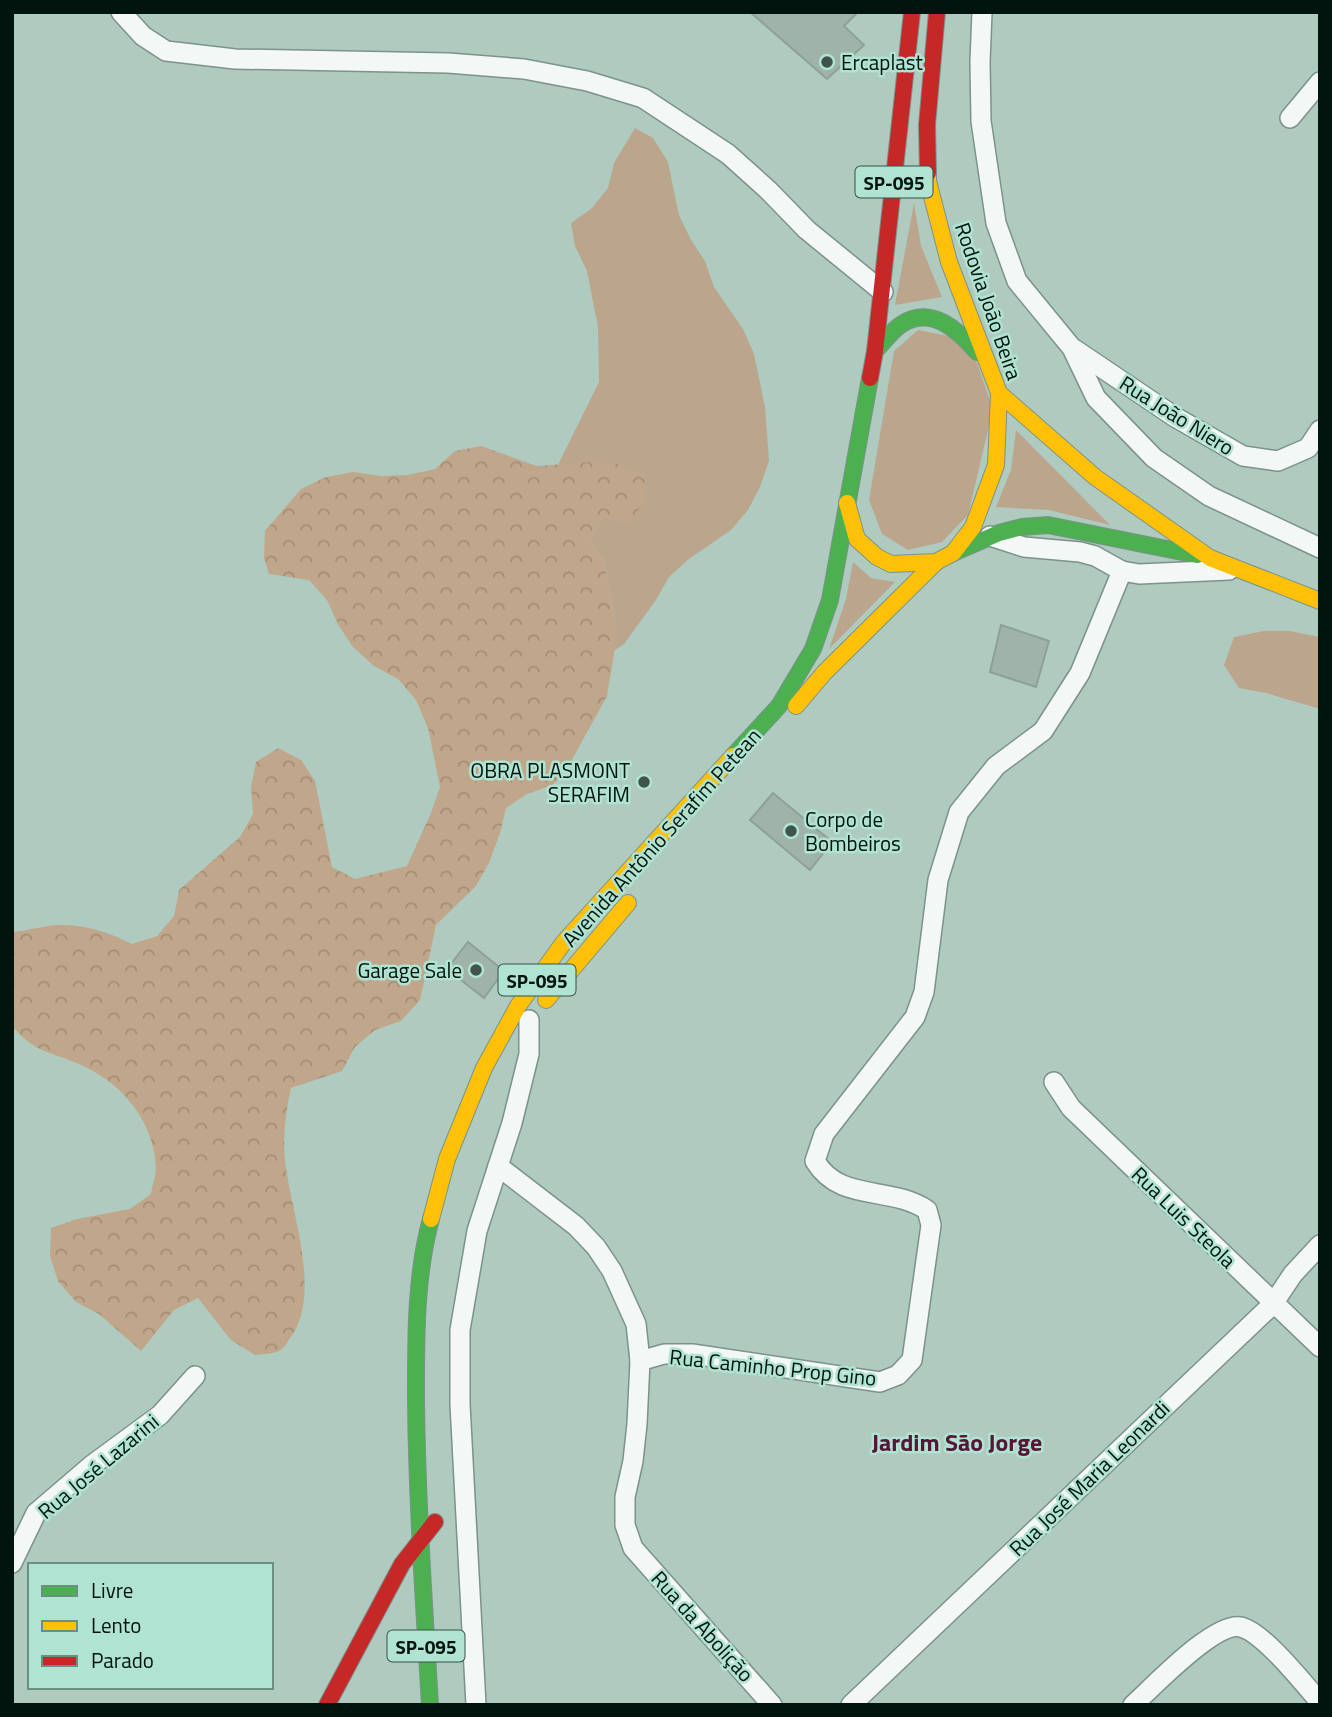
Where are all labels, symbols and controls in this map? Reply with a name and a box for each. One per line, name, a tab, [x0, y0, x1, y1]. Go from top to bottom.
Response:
place label: Ercaplast	[841, 46, 924, 78]
marker: Ercaplast	[819, 54, 835, 70]
road number: SP-095	[856, 166, 932, 198]
street label: Rodovia João Beira	[947, 218, 1031, 385]
street label: Rua João Niero	[1113, 367, 1241, 463]
street label: Avenida Antônio Serafim Petean	[554, 720, 768, 954]
place label: OBRA PLASMONT SERAFIM	[470, 754, 630, 810]
marker: OBRA PLASMONT SERAFIM	[636, 774, 652, 790]
place label: Corpo de Bombeiros	[805, 803, 901, 859]
marker: Corpo de Bombeiros	[783, 823, 799, 839]
place label: Garage Sale	[357, 954, 462, 986]
marker: Garage Sale	[468, 962, 484, 978]
road number: SP-095	[498, 964, 576, 996]
street label: Rua Luis Steola	[1124, 1159, 1244, 1276]
street label: Rua Caminho Prop Gino	[668, 1340, 878, 1394]
street label: Rua José Maria Leonardi	[1001, 1393, 1177, 1563]
street label: Rua José Lazarini	[30, 1406, 166, 1526]
district label: Jardim São Jorge	[872, 1424, 1042, 1460]
legend	[28, 1563, 273, 1689]
street label: Rua da Abolição	[644, 1563, 762, 1689]
text: Livre	[91, 1574, 133, 1606]
text: Lento	[91, 1609, 141, 1641]
road number: SP-095	[388, 1630, 464, 1662]
text: Parado	[91, 1644, 154, 1676]

